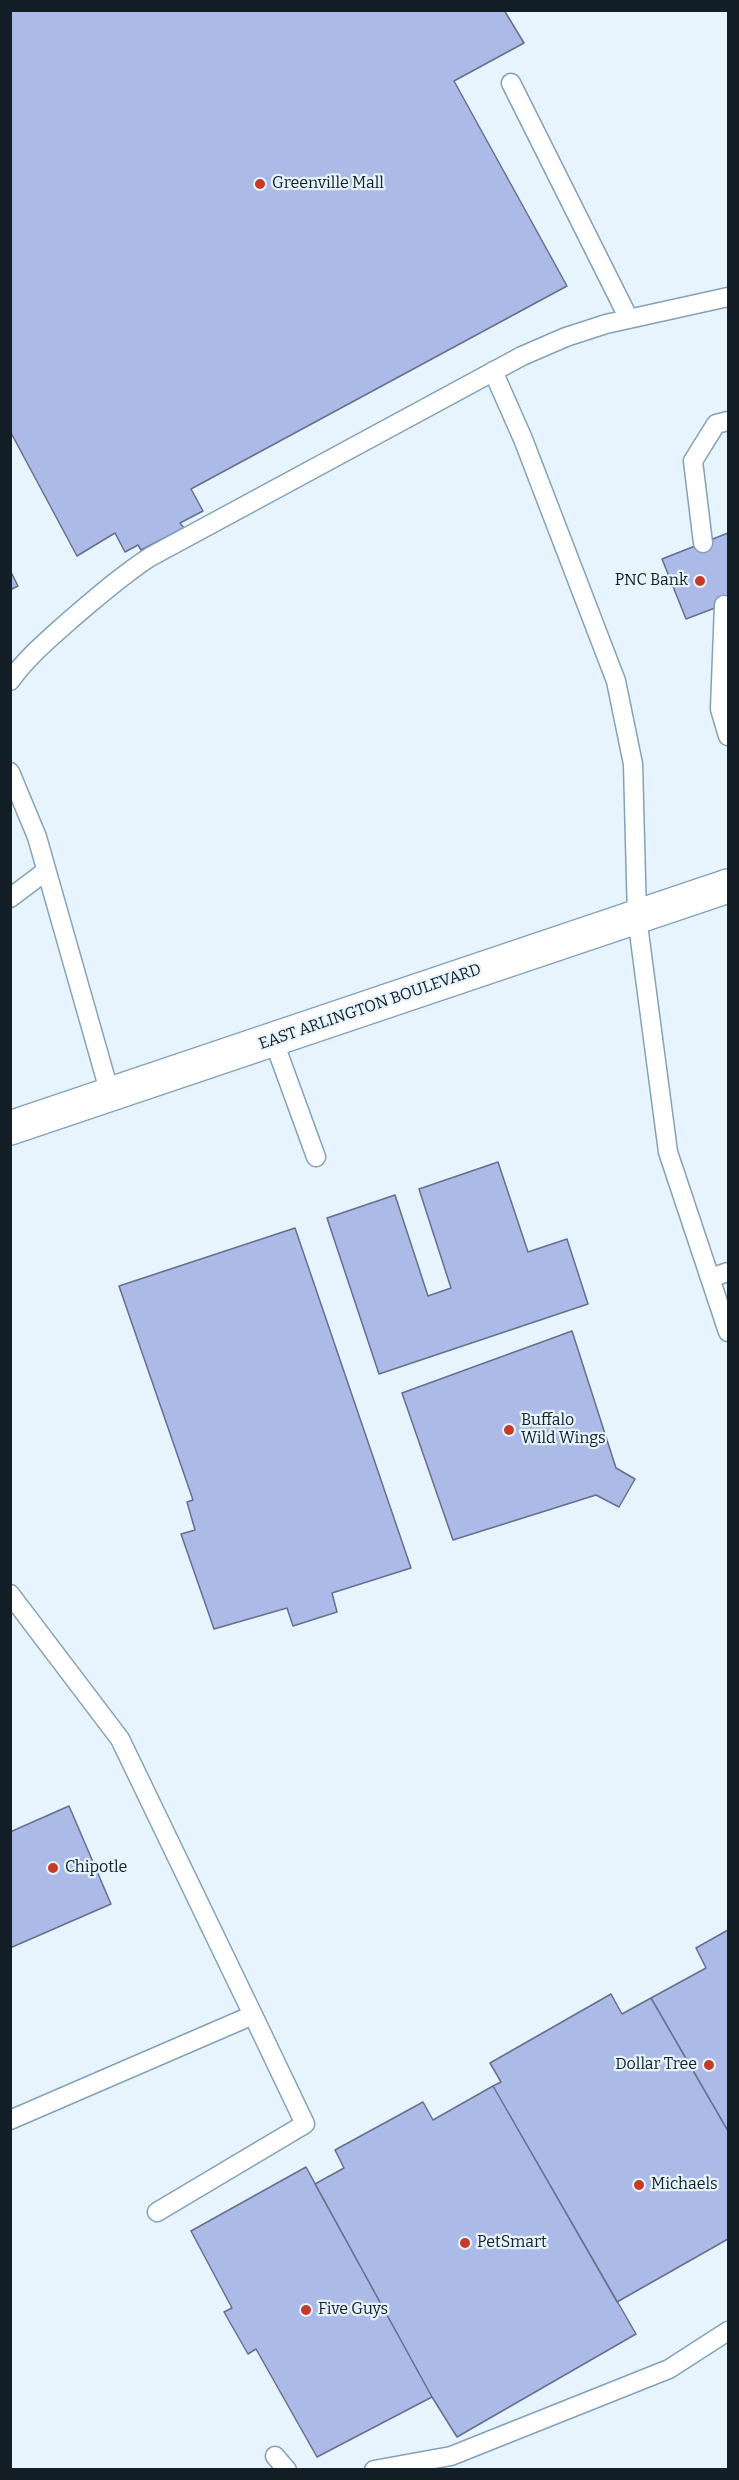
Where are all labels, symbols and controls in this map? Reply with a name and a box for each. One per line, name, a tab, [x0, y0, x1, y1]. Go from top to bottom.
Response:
place label: Greenville Mall	[272, 174, 384, 194]
marker: Greenville Mall	[253, 177, 267, 191]
place label: PNC Bank	[615, 571, 688, 591]
marker: PNC Bank	[693, 574, 707, 588]
street label: EAST ARLINGTON BOULEVARD	[256, 960, 484, 1054]
place label: Buffalo Wild Wings	[521, 1411, 606, 1449]
marker: Buffalo Wild Wings	[502, 1423, 516, 1437]
place label: Chipotle	[65, 1858, 127, 1878]
marker: Chipotle	[46, 1861, 60, 1875]
place label: Dollar Tree	[615, 2055, 697, 2075]
marker: Dollar Tree	[702, 2058, 716, 2072]
place label: Michaels	[651, 2175, 718, 2195]
marker: Michaels	[632, 2178, 646, 2192]
place label: PetSmart	[477, 2233, 547, 2253]
marker: PetSmart	[458, 2236, 472, 2250]
place label: Five Guys	[318, 2300, 388, 2320]
marker: Five Guys	[299, 2303, 313, 2317]

